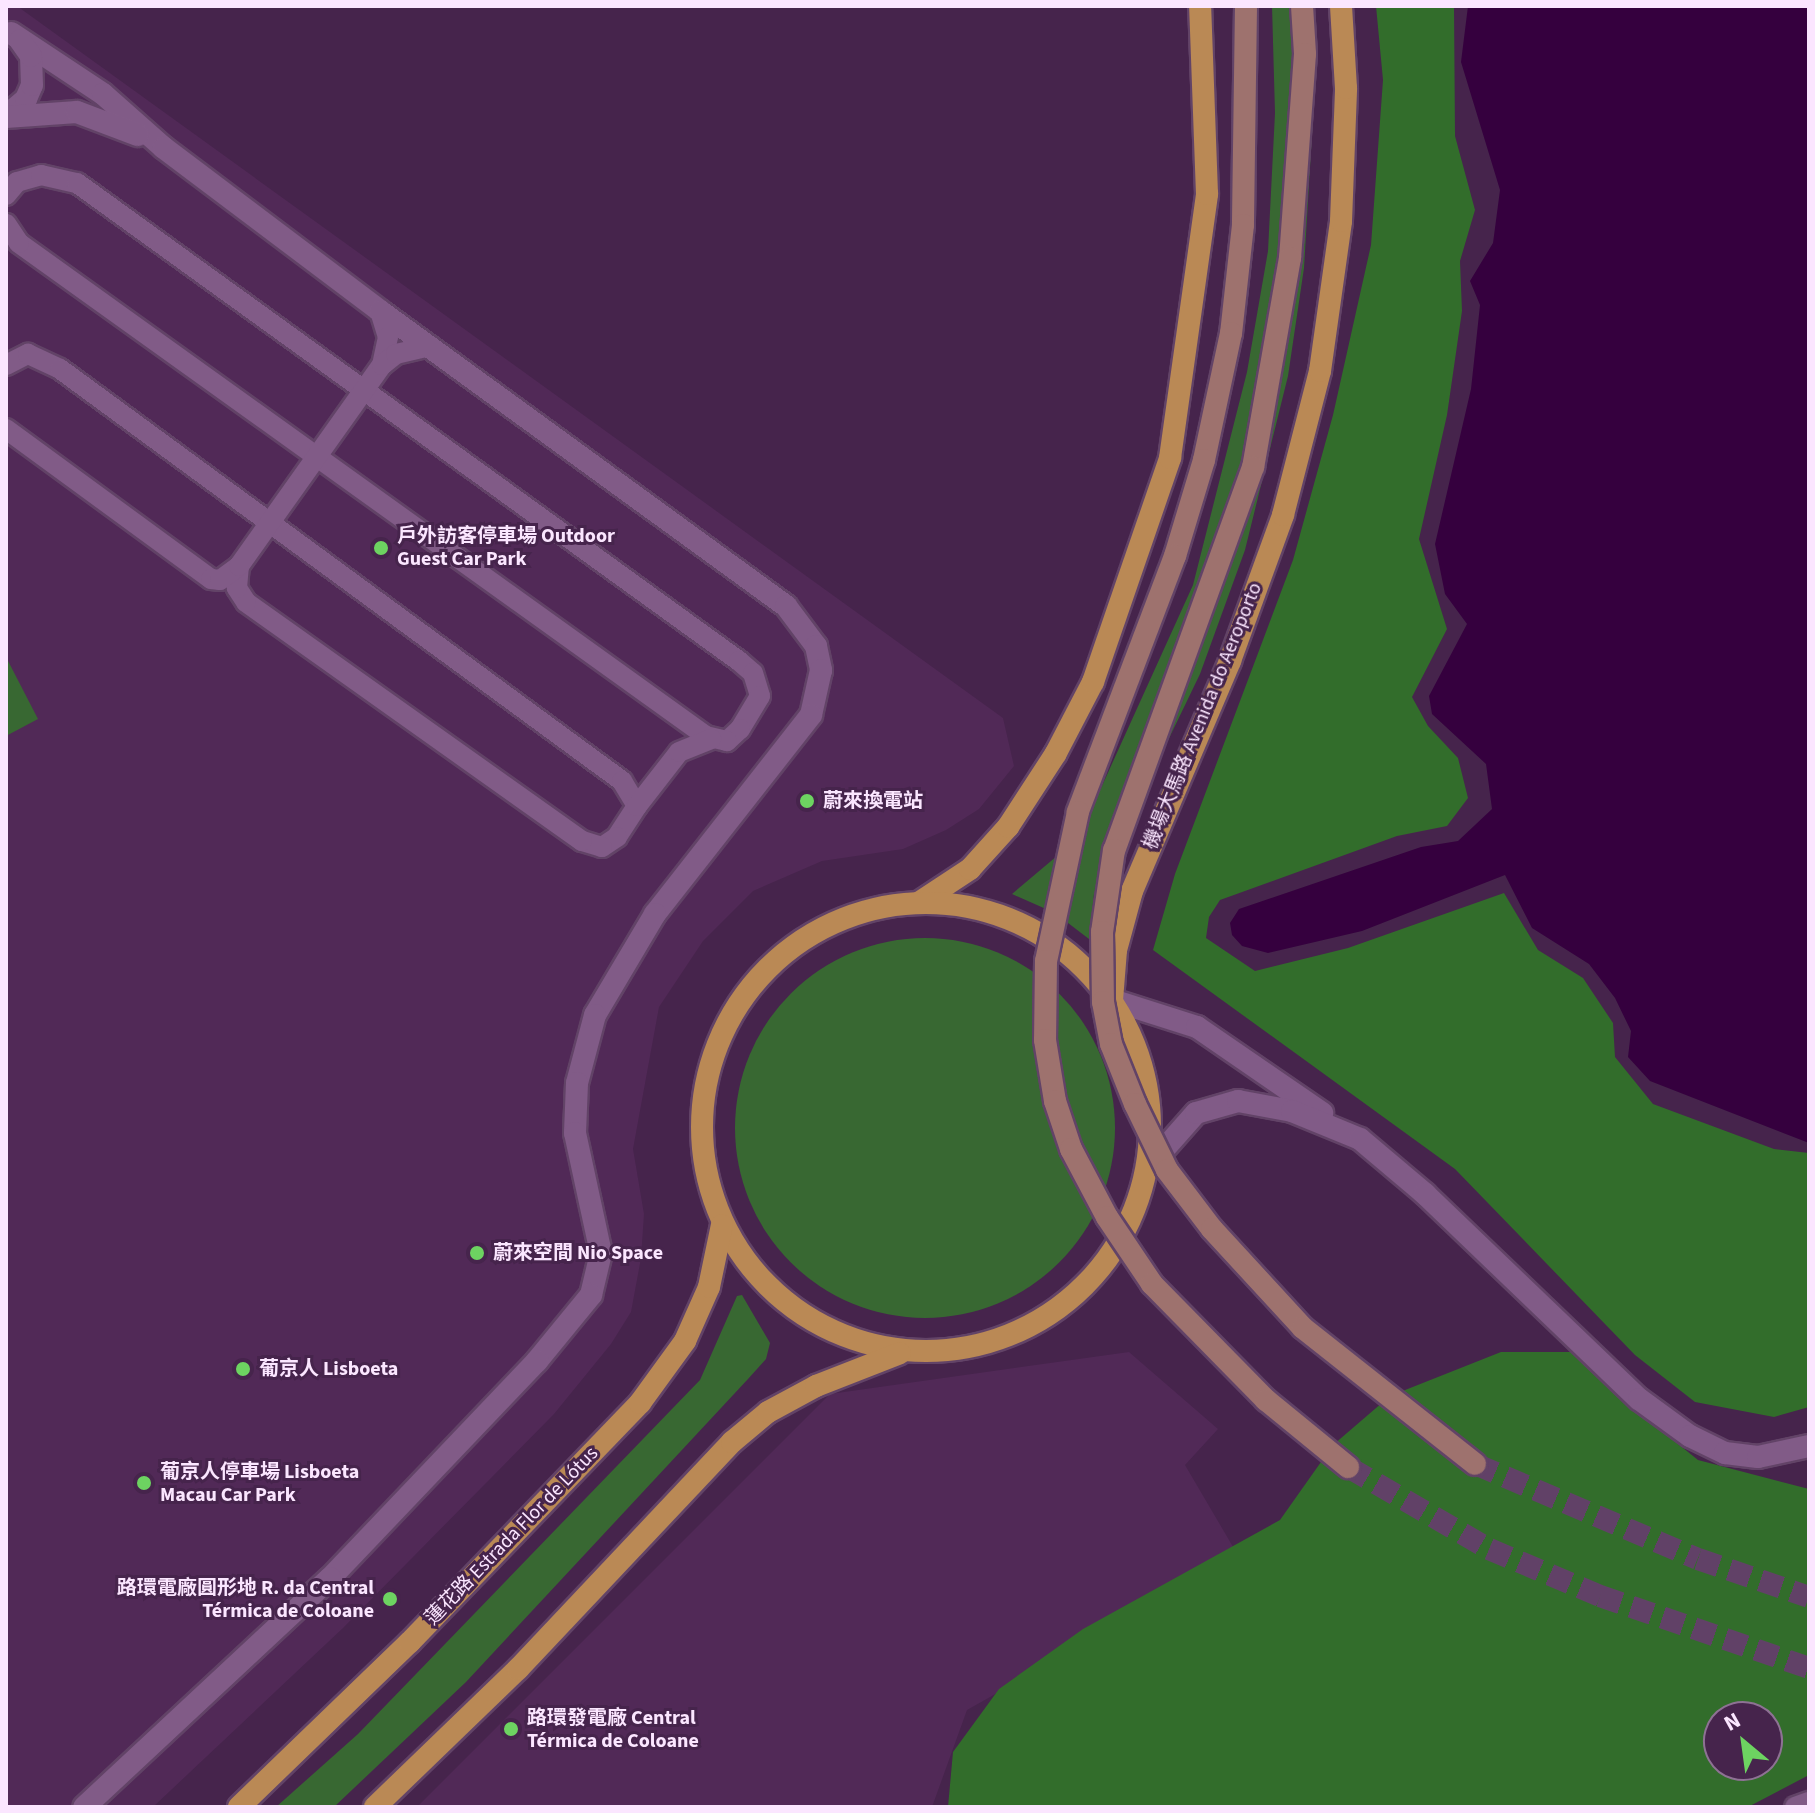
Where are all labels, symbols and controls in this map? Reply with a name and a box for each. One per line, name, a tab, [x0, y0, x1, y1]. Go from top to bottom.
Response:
place label: 戶外訪客停車場 Outdoor Guest Car Park	[397, 524, 615, 571]
marker: 戶外訪客停車場 Outdoor Guest Car Park	[372, 539, 390, 557]
street label: 機場大馬路 Avenida do Aeroporto	[1138, 579, 1268, 853]
place label: 蔚來換電站	[823, 789, 923, 813]
marker: 蔚來換電站	[798, 792, 816, 810]
place label: 蔚來空間 Nio Space	[493, 1241, 663, 1265]
marker: 蔚來空間 Nio Space	[468, 1244, 486, 1262]
place label: 葡京人 Lisboeta	[259, 1357, 398, 1381]
marker: 葡京人 Lisboeta	[234, 1360, 252, 1378]
street label: 蓮花路 Estrada Flor de Lótus	[420, 1442, 604, 1630]
place label: 葡京人停車場 Lisboeta Macau Car Park	[160, 1460, 359, 1507]
marker: 葡京人停車場 Lisboeta Macau Car Park	[135, 1474, 153, 1492]
place label: 路環電廠圓形地 R. da Central Térmica de Coloane	[117, 1576, 374, 1623]
marker: 路環電廠圓形地 R. da Central Térmica de Coloane	[381, 1590, 399, 1608]
north arrow	[1703, 1701, 1783, 1781]
text: N	[1718, 1704, 1746, 1739]
place label: 路環發電廠 Central Térmica de Coloane	[527, 1706, 699, 1753]
marker: 路環發電廠 Central Térmica de Coloane	[502, 1720, 520, 1738]

